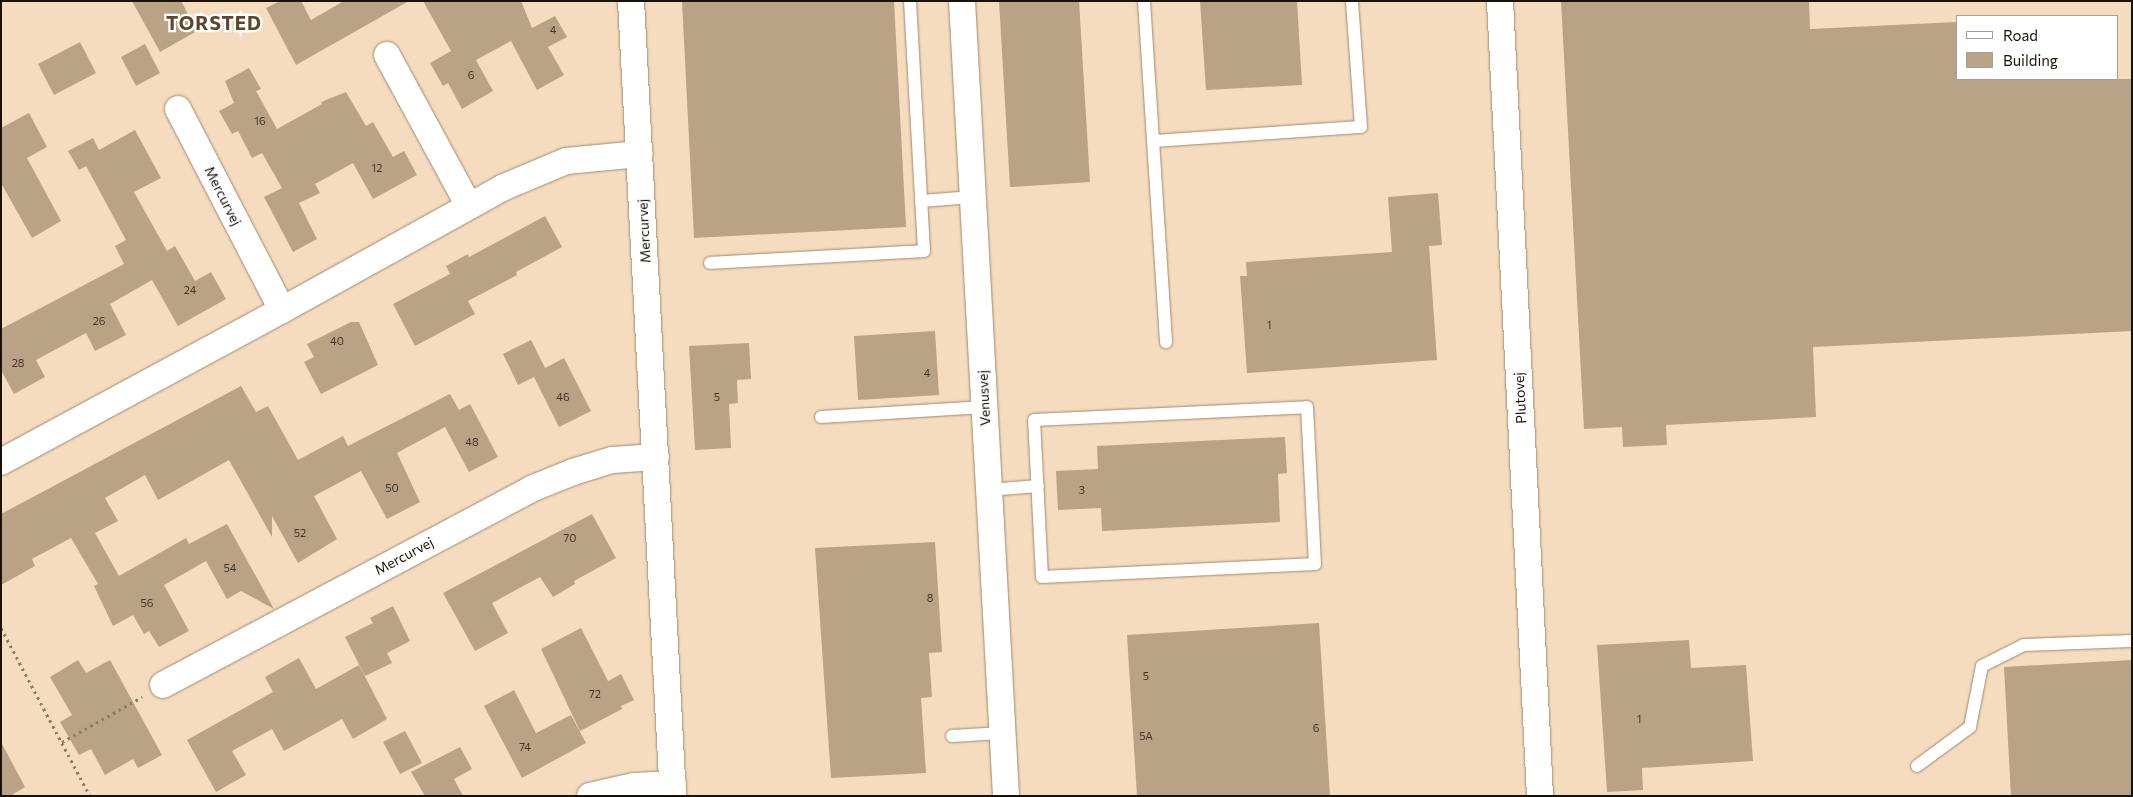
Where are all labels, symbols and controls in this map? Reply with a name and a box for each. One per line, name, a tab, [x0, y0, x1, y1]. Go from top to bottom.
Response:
district label: TORSTED	[165, 12, 263, 34]
legend	[1956, 15, 2118, 80]
house number: 4	[550, 23, 556, 37]
text: Road	[2003, 26, 2038, 44]
text: Building	[2003, 51, 2058, 69]
house number: 6	[468, 68, 474, 82]
house number: 16	[254, 114, 266, 128]
house number: 12	[372, 161, 382, 175]
street label: Mercurvej	[201, 164, 245, 228]
street label: Mercurvej	[634, 198, 654, 264]
house number: 24	[184, 283, 196, 297]
house number: 26	[93, 314, 105, 328]
house number: 1	[1267, 318, 1271, 332]
house number: 40	[330, 334, 344, 348]
house number: 28	[12, 356, 24, 370]
house number: 4	[924, 366, 930, 380]
street label: Venusvej	[974, 370, 994, 426]
street label: Plutovej	[1510, 372, 1530, 424]
house number: 46	[556, 390, 570, 404]
house number: 5	[714, 390, 720, 404]
house number: 48	[465, 435, 479, 449]
house number: 50	[385, 481, 399, 495]
house number: 3	[1079, 483, 1085, 497]
house number: 52	[294, 526, 306, 540]
house number: 70	[564, 531, 576, 545]
street label: Mercurvej	[372, 533, 436, 579]
house number: 54	[224, 561, 236, 575]
house number: 8	[927, 591, 933, 605]
house number: 56	[141, 596, 153, 610]
house number: 5	[1143, 669, 1149, 683]
house number: 72	[589, 687, 601, 701]
house number: 1	[1637, 712, 1641, 726]
house number: 6	[1313, 721, 1319, 735]
house number: 5A	[1139, 729, 1153, 743]
house number: 74	[519, 740, 531, 754]

